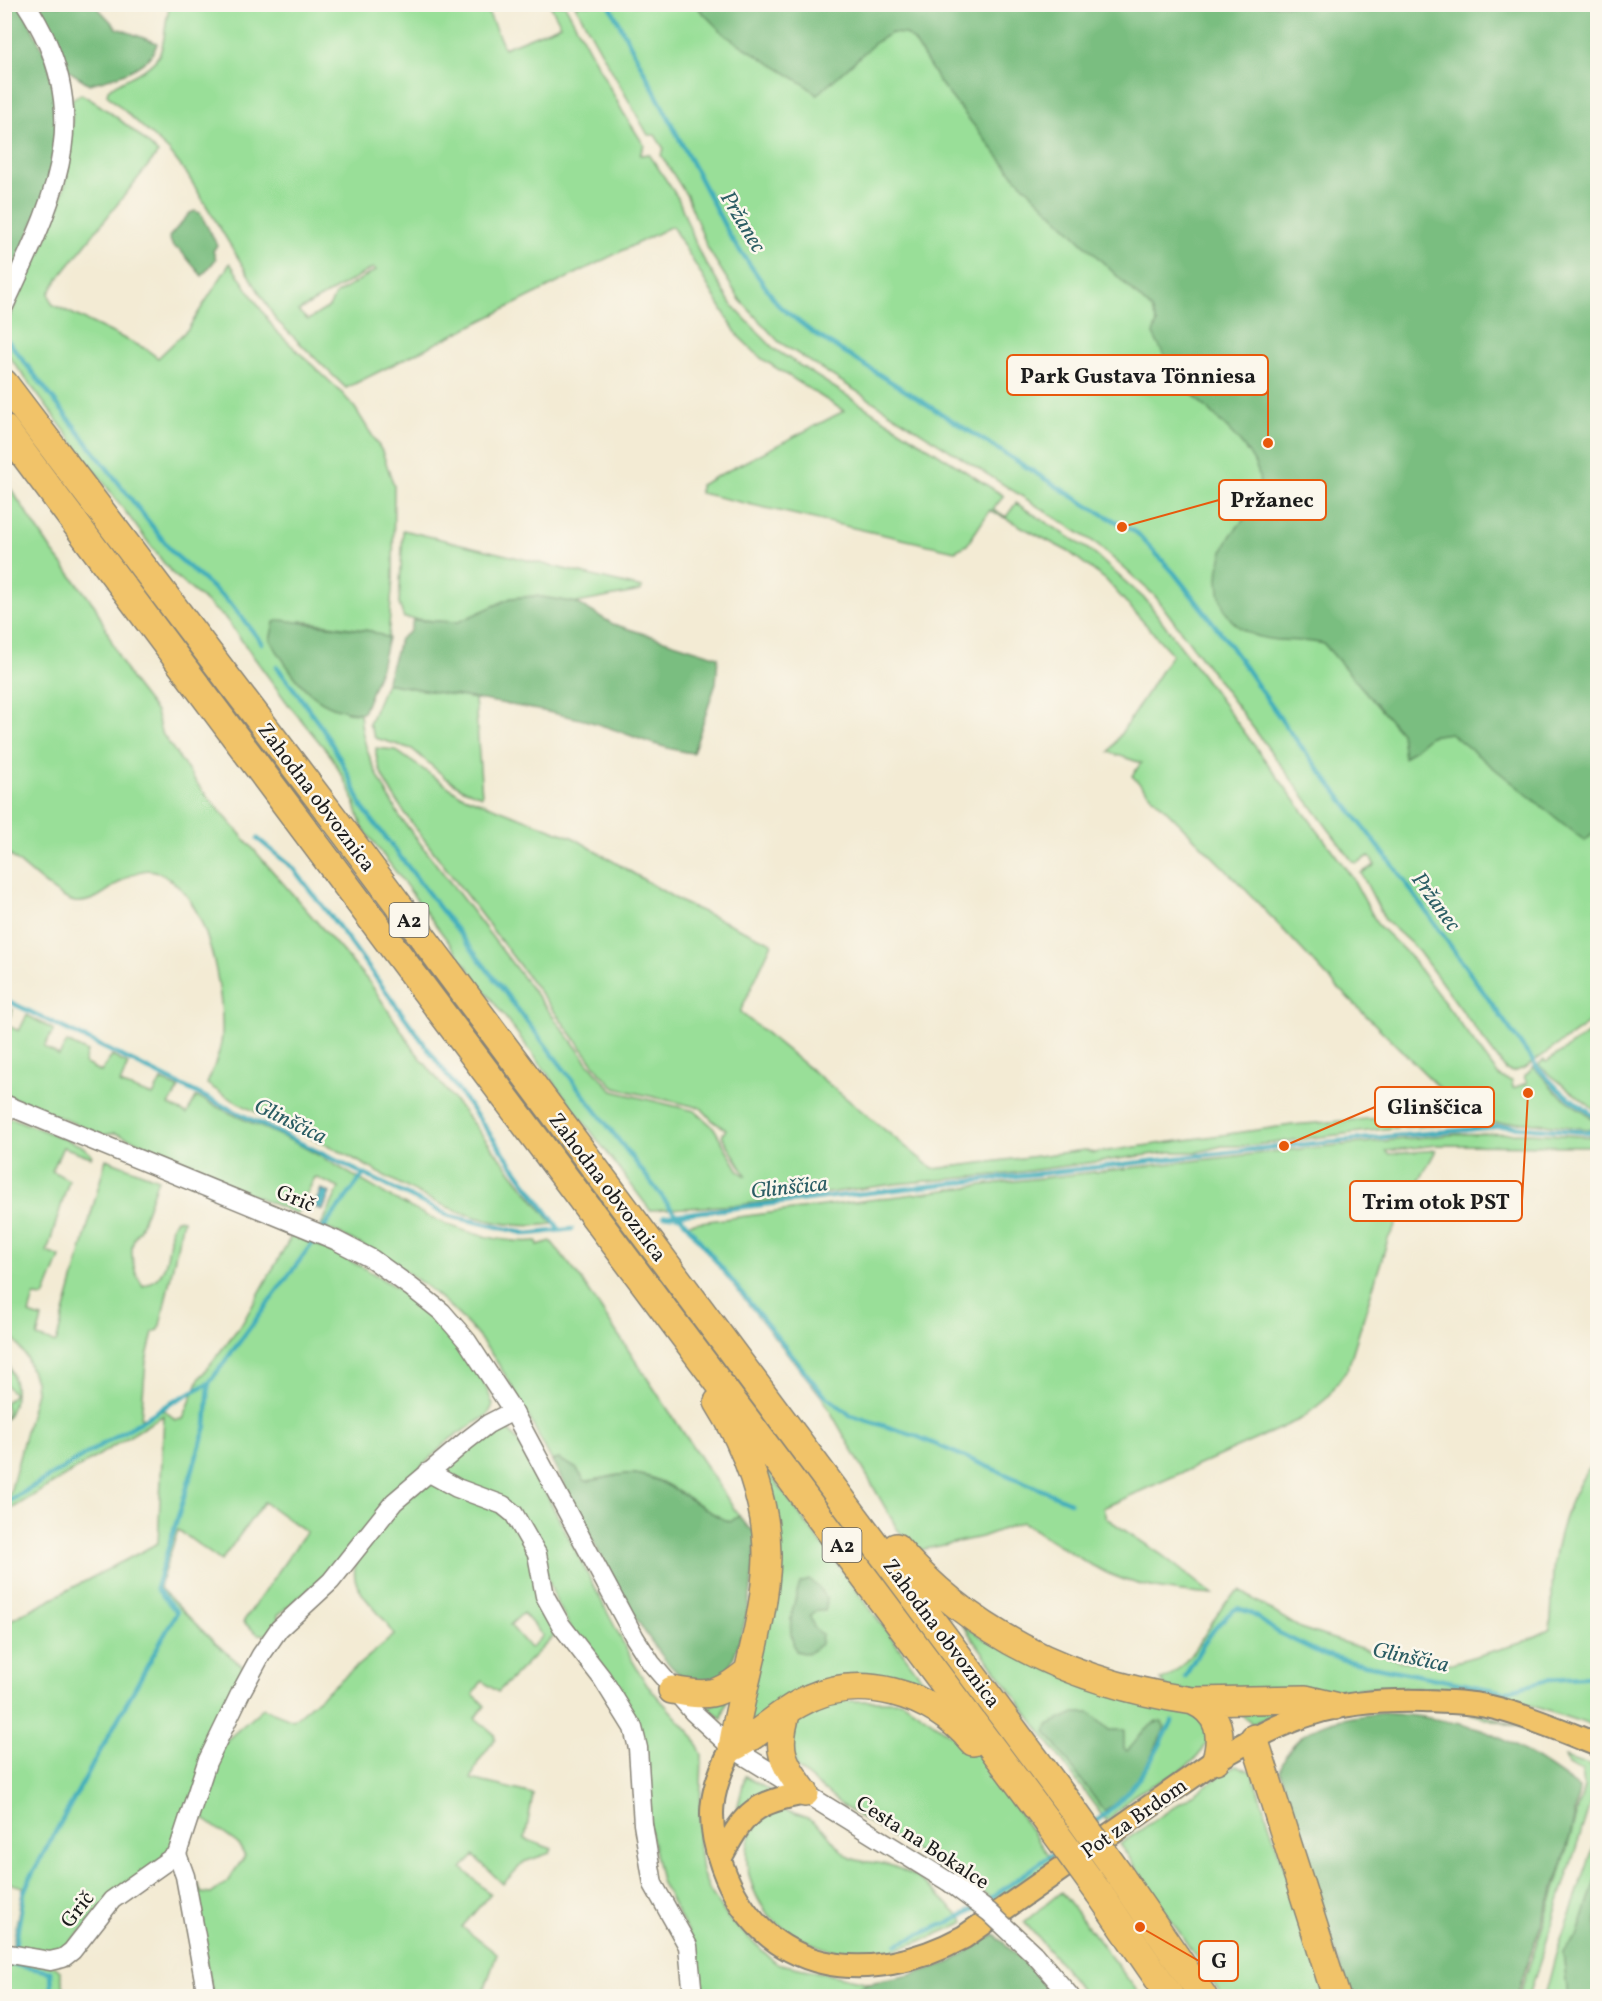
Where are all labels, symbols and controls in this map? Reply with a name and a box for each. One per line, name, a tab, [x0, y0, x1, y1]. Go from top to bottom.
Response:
water label: Pržanec	[711, 186, 772, 259]
callout: Park Gustava Tönniesa	[1007, 355, 1268, 395]
text: Park Gustava Tönniesa	[1020, 362, 1256, 393]
callout: Pržanec	[1219, 480, 1326, 520]
text: Pržanec	[1230, 486, 1314, 517]
street label: Zahodna obvoznica	[250, 717, 382, 878]
water label: Pržanec	[1403, 866, 1467, 939]
road number: A2	[390, 903, 428, 937]
callout: Glinščica	[1375, 1087, 1494, 1127]
water label: Glinščica	[248, 1091, 331, 1153]
text: Glinščica	[1387, 1093, 1483, 1124]
street label: Zahodna obvoznica	[541, 1107, 673, 1268]
water label: Glinščica	[749, 1169, 829, 1208]
street label: Grič	[271, 1178, 319, 1221]
callout: Trim otok PST	[1350, 1181, 1522, 1221]
text: Trim otok PST	[1362, 1188, 1510, 1219]
road number: A2	[822, 1528, 862, 1562]
street label: Zahodna obvoznica	[875, 1553, 1007, 1714]
water label: Glinščica	[1369, 1635, 1452, 1682]
street label: Pot za Brdom	[1076, 1772, 1194, 1866]
street label: Cesta na Bokalce	[850, 1789, 994, 1897]
street label: Grič	[54, 1885, 102, 1935]
callout: G	[1199, 1941, 1238, 1981]
text: G	[1211, 1947, 1227, 1978]

